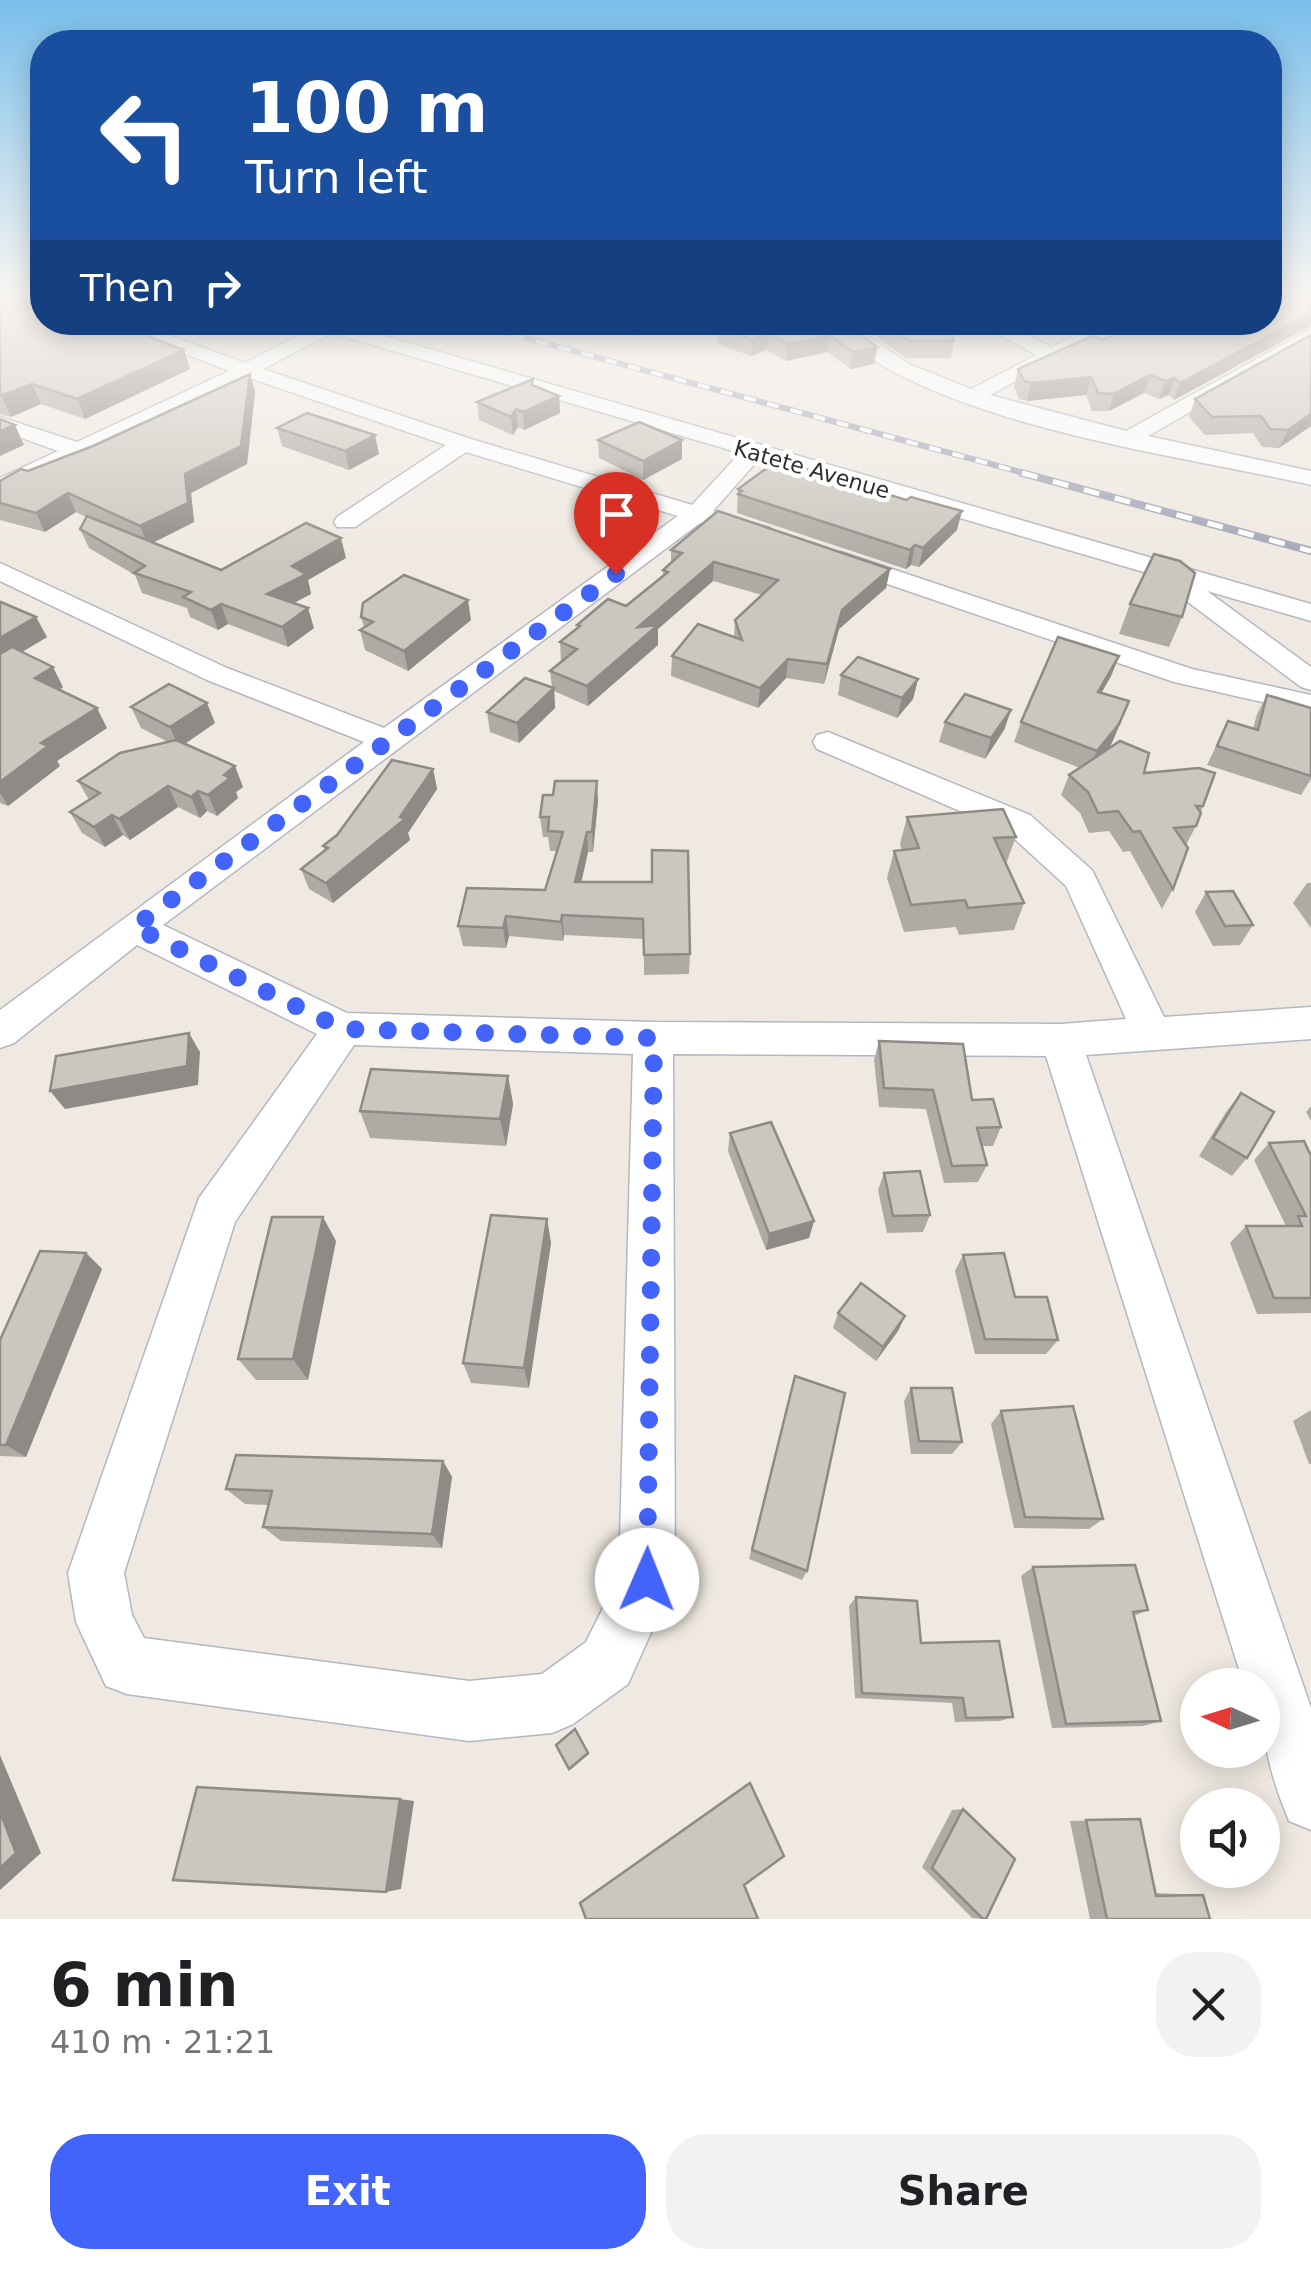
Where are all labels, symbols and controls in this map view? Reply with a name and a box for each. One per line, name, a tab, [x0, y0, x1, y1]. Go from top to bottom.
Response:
text: 100 m	[245, 67, 488, 149]
icon: left	[80, 70, 210, 200]
text: Turn left	[245, 151, 428, 204]
icon: right	[195, 260, 250, 315]
text: Then	[80, 266, 175, 310]
street label: Katete Avenue	[731, 435, 892, 504]
pin	[574, 472, 659, 575]
icon: arrive	[589, 487, 644, 542]
position arrow	[595, 1528, 699, 1632]
north arrow	[1180, 1668, 1280, 1768]
map controls	[1180, 1668, 1280, 1888]
button: sound	[1180, 1788, 1280, 1888]
text: 6 min	[50, 1950, 238, 2020]
button: close	[1156, 1952, 1261, 2057]
text: 410 m · 21:21	[50, 2023, 275, 2061]
button: Exit	[50, 2134, 646, 2249]
button: Share	[666, 2134, 1261, 2249]

